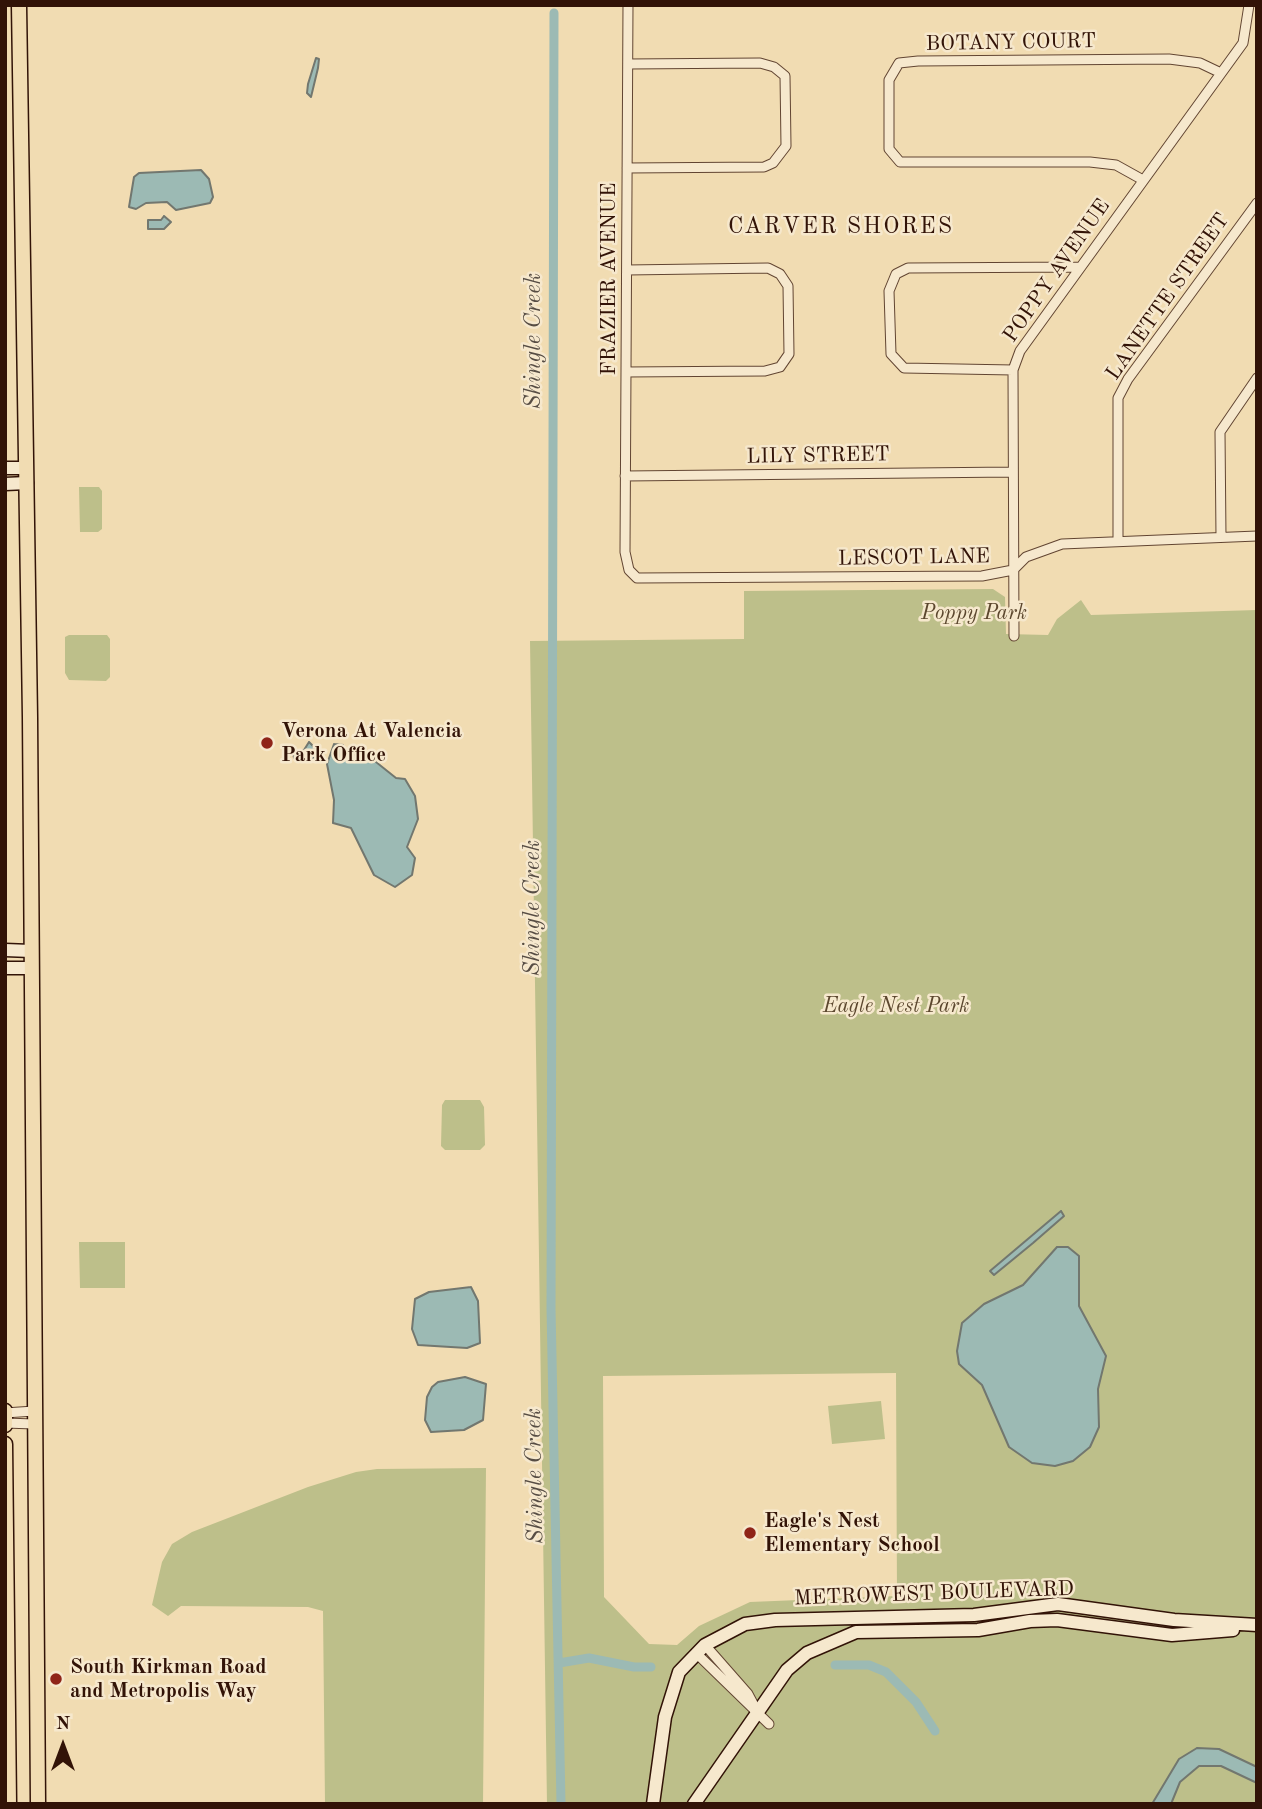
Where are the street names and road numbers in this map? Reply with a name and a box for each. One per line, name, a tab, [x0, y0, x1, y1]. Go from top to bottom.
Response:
street label: BOTANY COURT	[926, 29, 1096, 57]
street label: FRAZIER AVENUE	[596, 183, 622, 375]
street label: POPPY AVENUE	[998, 195, 1116, 347]
street label: LANETTE STREET	[1101, 209, 1235, 385]
street label: LILY STREET	[746, 442, 890, 470]
street label: LESCOT LANE	[838, 544, 990, 572]
street label: METROWEST BOULEVARD	[794, 1577, 1074, 1611]

